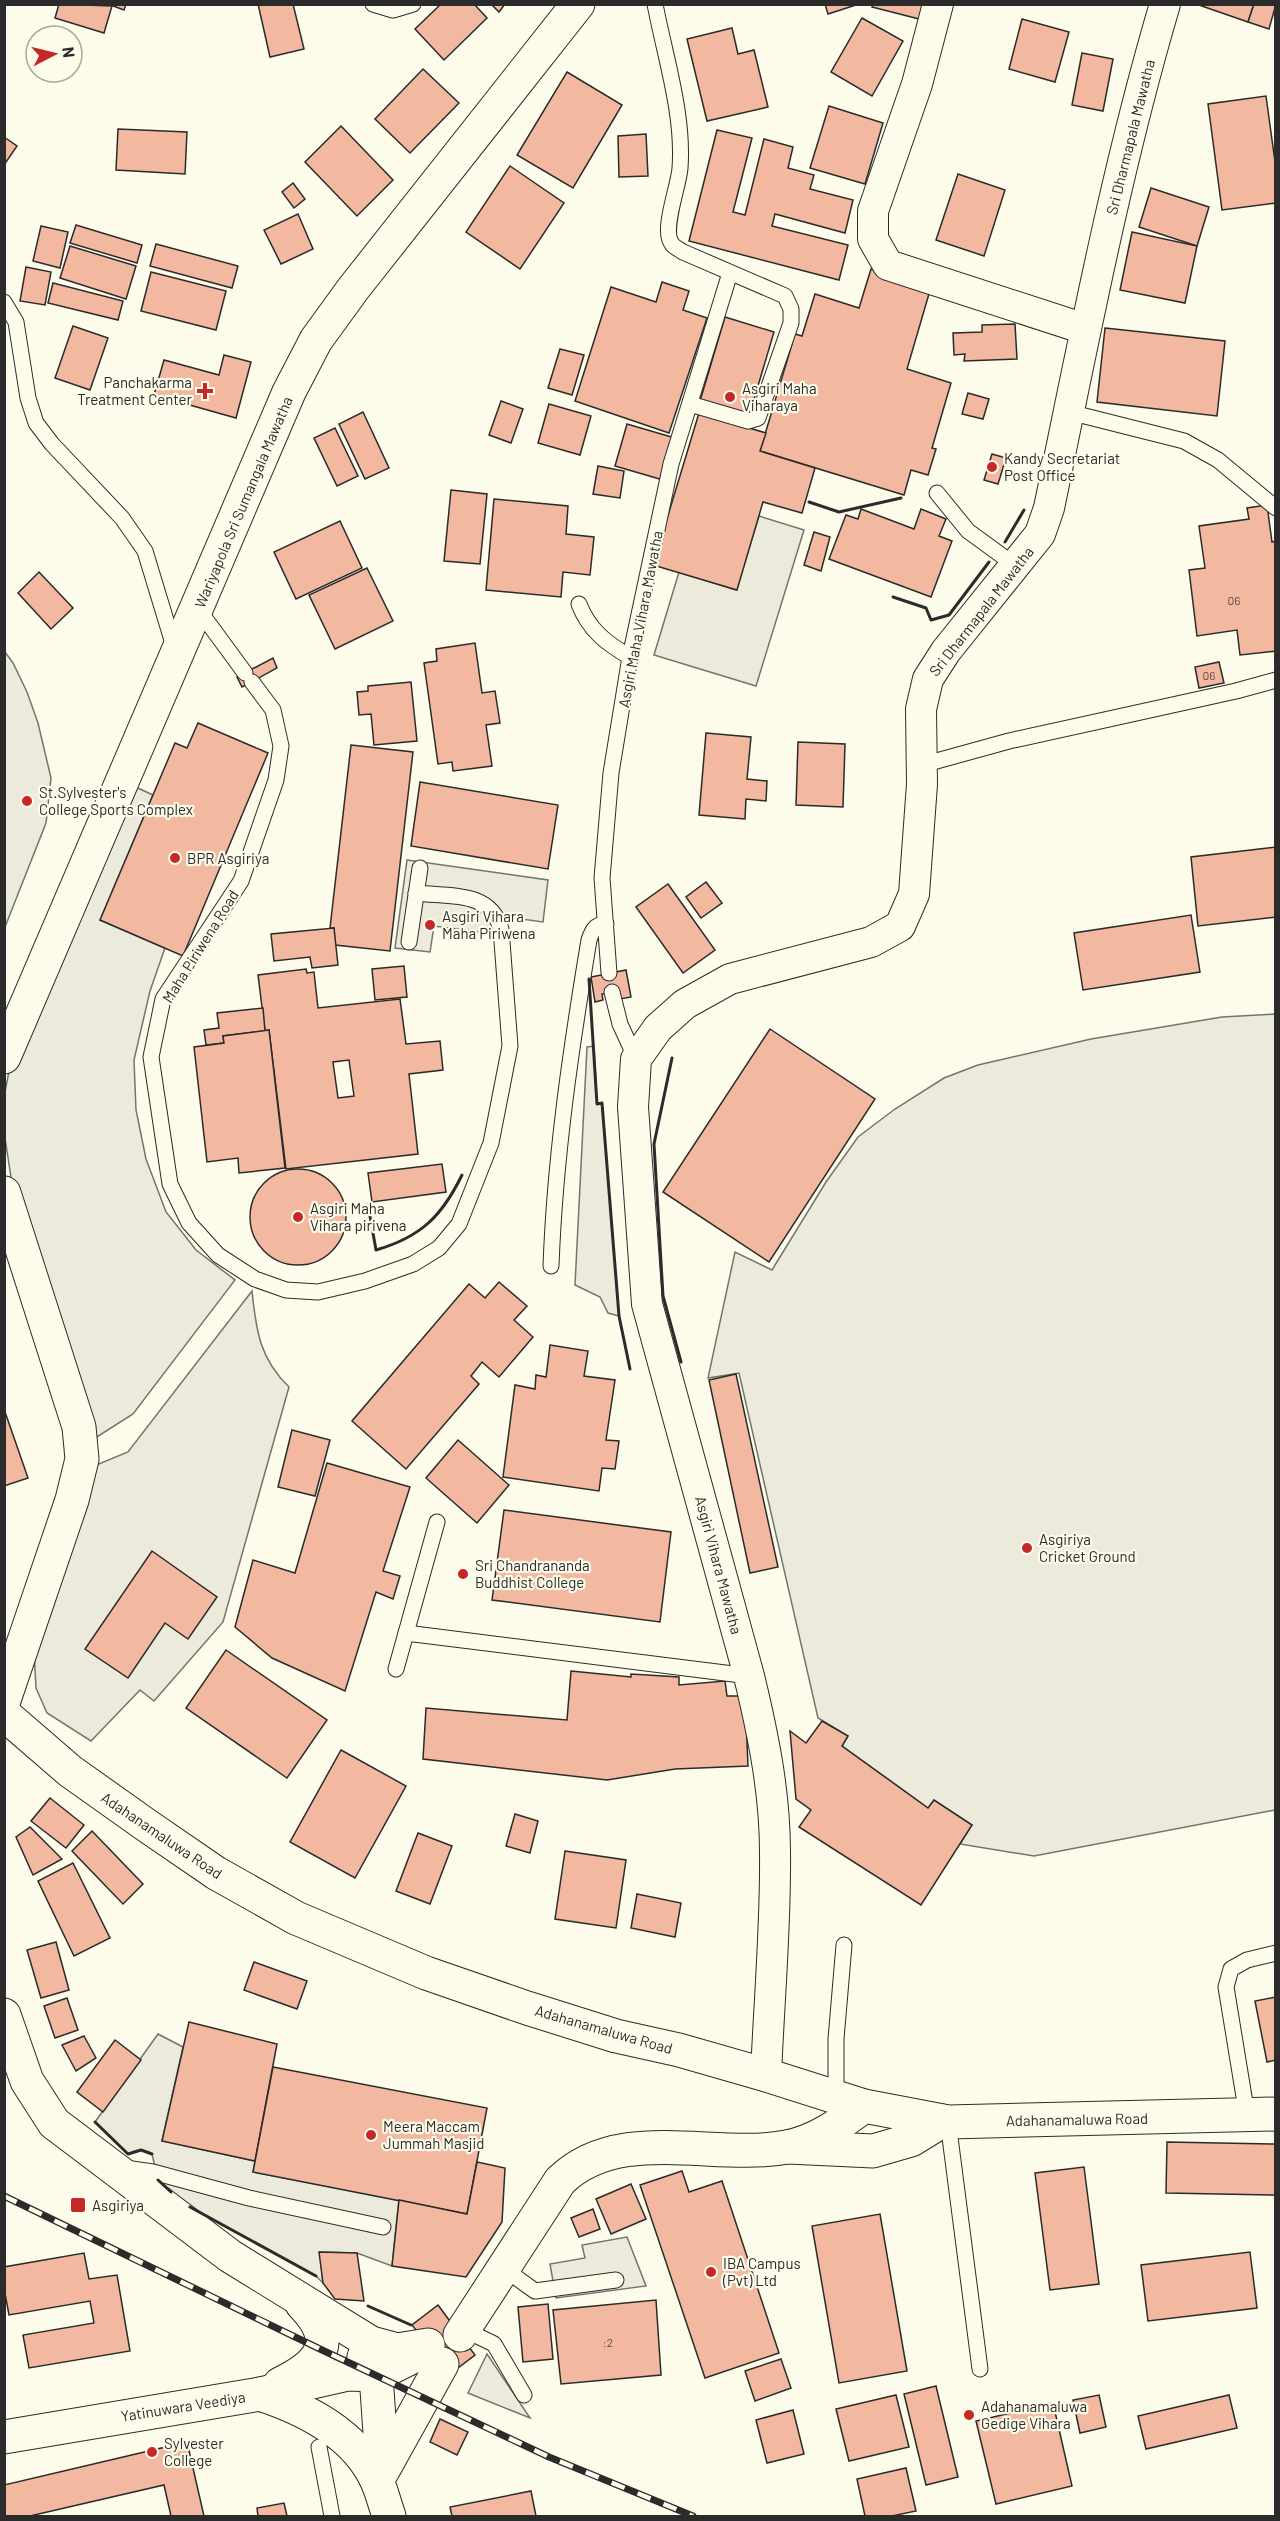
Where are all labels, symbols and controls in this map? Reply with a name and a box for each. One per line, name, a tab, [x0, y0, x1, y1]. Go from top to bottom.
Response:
north arrow	[24, 24, 84, 84]
text: N	[59, 46, 79, 59]
street label: Sri Dharmapala Mawatha	[1102, 57, 1158, 217]
place label: Panchakarma Treatment Center	[77, 373, 193, 408]
place label: Asgiri Maha Viharaya	[742, 379, 817, 414]
marker: Panchakarma Treatment Center	[196, 382, 214, 400]
marker: Asgiri Maha Viharaya	[723, 390, 737, 404]
street label: Wariyapola Sri Sumangala Mawatha	[190, 394, 296, 610]
place label: Kandy Secretariat Post Office	[1004, 449, 1120, 484]
marker: Kandy Secretariat Post Office	[985, 460, 999, 474]
street label: Asgiri Maha Vihara Mawatha	[614, 529, 666, 709]
street label: Sri Dharmapala Mawatha	[925, 543, 1037, 679]
house number: 06	[1228, 593, 1240, 607]
house number: 06	[1203, 668, 1215, 682]
place label: St.Sylvester's College Sports Complex	[39, 783, 193, 818]
marker: St.Sylvester's College Sports Complex	[20, 794, 34, 808]
place label: BPR Asgiriya	[187, 849, 269, 867]
marker: BPR Asgiriya	[168, 851, 182, 865]
street label: Maha Piriwena Road	[158, 886, 242, 1006]
place label: Asgiri Vihara Maha Piriwena	[442, 907, 535, 942]
marker: Asgiri Vihara Maha Piriwena	[423, 918, 437, 932]
place label: Asgiri Maha Vihara pirivena	[310, 1199, 407, 1234]
marker: Asgiri Maha Vihara pirivena	[291, 1210, 305, 1224]
street label: Asgiri Vihara Mawatha	[692, 1494, 746, 1636]
place label: Asgiriya Cricket Ground	[1039, 1530, 1136, 1565]
marker: Asgiriya Cricket Ground	[1020, 1541, 1034, 1555]
place label: Sri Chandrananda Buddhist College	[475, 1556, 590, 1591]
marker: Sri Chandrananda Buddhist College	[456, 1567, 470, 1581]
street label: Adahanamaluwa Road	[98, 1788, 226, 1882]
street label: Adahanamaluwa Road	[533, 2001, 675, 2057]
street label: Adahanamaluwa Road	[1006, 2109, 1148, 2129]
place label: Meera Maccam Jummah Masjid	[383, 2117, 485, 2152]
marker: Meera Maccam Jummah Masjid	[364, 2128, 378, 2142]
marker: Asgiriya	[69, 2196, 87, 2214]
place label: Asgiriya	[92, 2196, 144, 2214]
place label: IBA Campus (Pvt) Ltd	[722, 2254, 801, 2289]
marker: IBA Campus (Pvt) Ltd	[704, 2265, 718, 2279]
house number: :2	[603, 2335, 613, 2349]
street label: Yatinuwara Veediya	[119, 2387, 247, 2425]
place label: Adahanamaluwa Gedige Vihara	[981, 2397, 1087, 2432]
marker: Adahanamaluwa Gedige Vihara	[962, 2408, 976, 2422]
place label: Sylvester College	[164, 2434, 224, 2469]
marker: Sylvester College	[145, 2445, 159, 2459]

